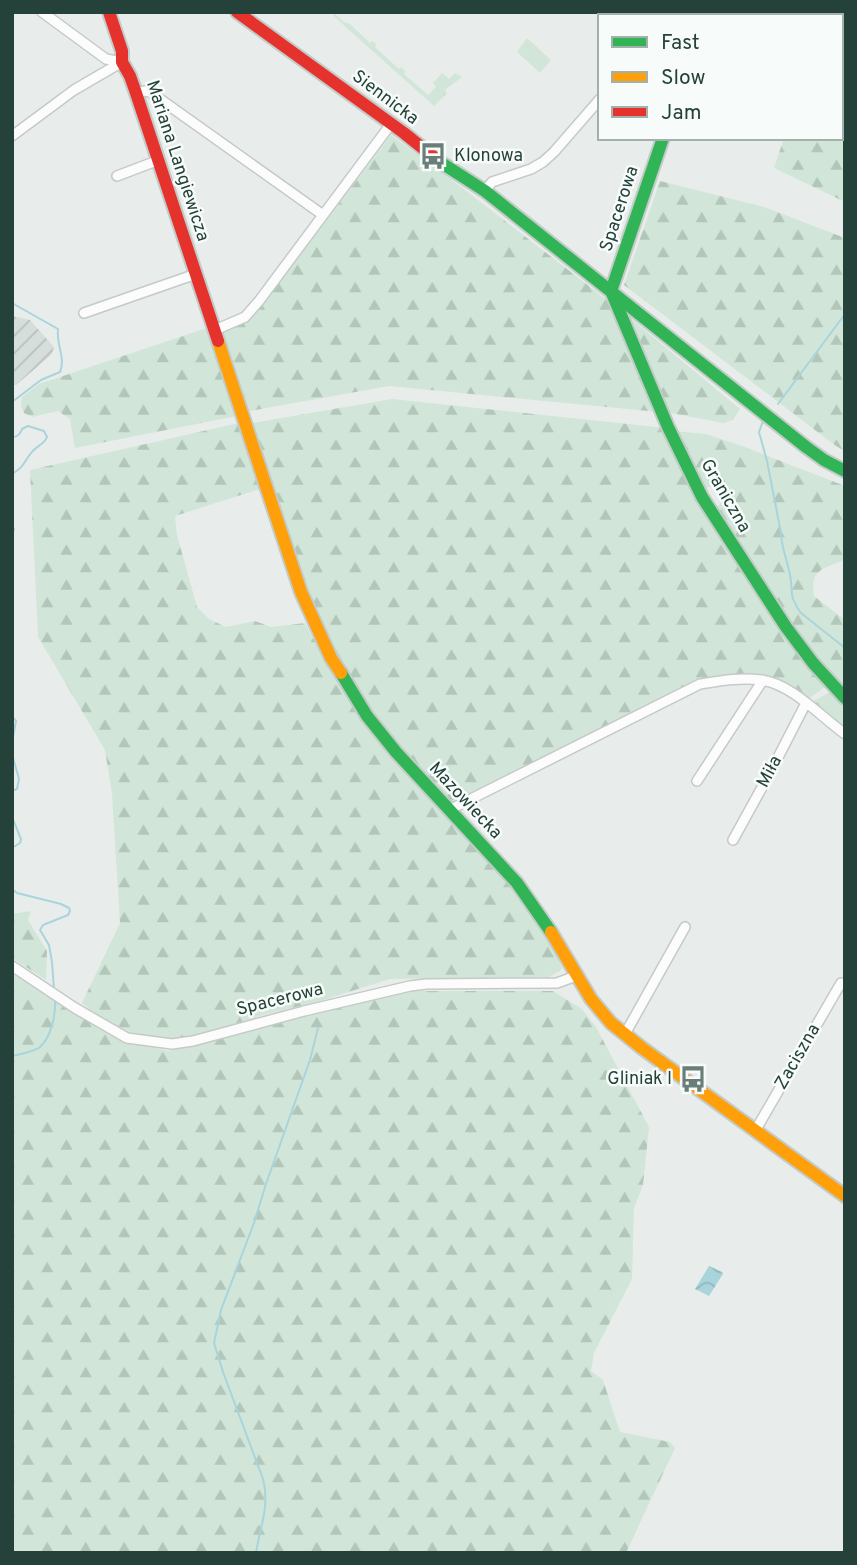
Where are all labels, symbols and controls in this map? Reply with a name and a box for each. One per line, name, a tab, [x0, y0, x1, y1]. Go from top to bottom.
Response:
legend	[598, 14, 843, 140]
text: Fast	[661, 30, 700, 57]
street label: Siennicka	[347, 65, 423, 131]
text: Slow	[661, 65, 706, 92]
street label: Mariana Langiewicza	[140, 78, 214, 244]
text: Jam	[661, 100, 702, 127]
bus stop icon: Klonowa	[418, 141, 448, 171]
place label: Klonowa	[454, 145, 523, 168]
street label: Spacerowa	[595, 163, 645, 255]
street label: Graniczna	[695, 455, 755, 537]
street label: Miła	[752, 752, 788, 792]
street label: Mazowiecka	[423, 758, 507, 844]
street label: Spacerowa	[234, 978, 326, 1022]
street label: Zaciszna	[770, 1020, 826, 1094]
bus stop icon: Gliniak I	[678, 1064, 708, 1094]
place label: Gliniak I	[607, 1068, 672, 1091]

